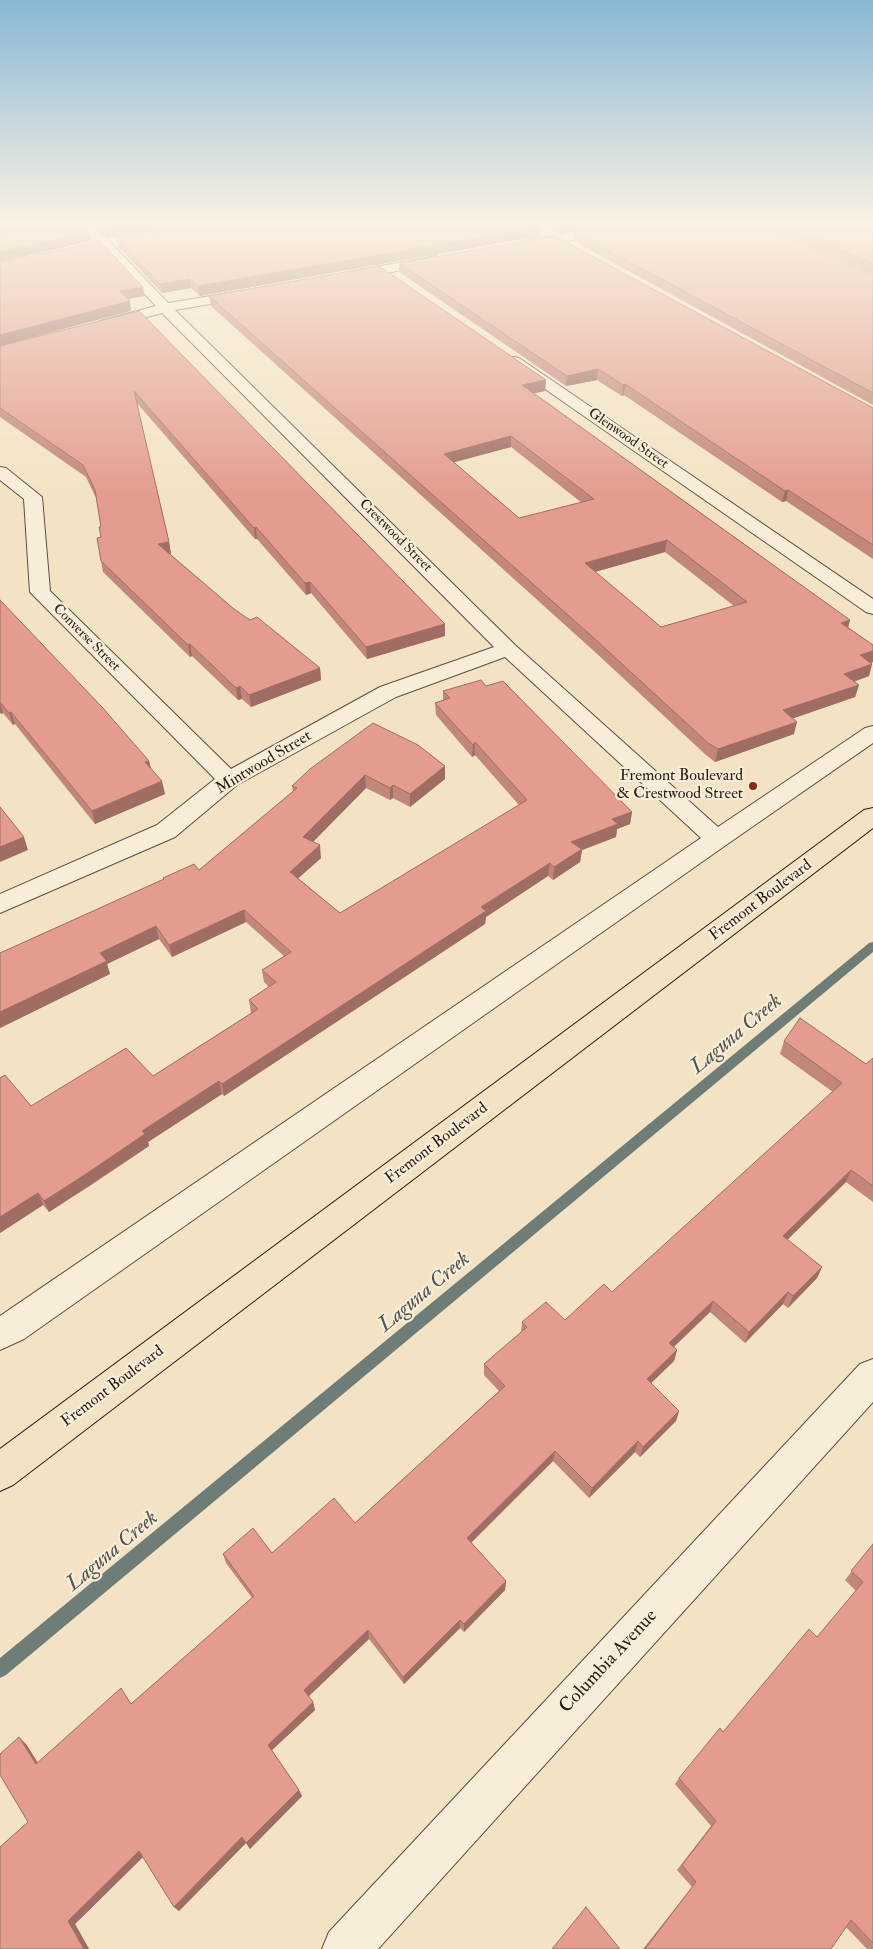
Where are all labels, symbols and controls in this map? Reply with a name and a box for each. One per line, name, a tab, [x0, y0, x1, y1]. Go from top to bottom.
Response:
street label: Glenwood Street	[585, 405, 671, 473]
street label: Crestwood Street	[355, 496, 435, 576]
street label: Converse Street	[49, 601, 123, 675]
street label: Mintwood Street	[213, 727, 315, 799]
place label: Fremont Boulevard & Crestwood Street	[616, 767, 743, 805]
marker: Fremont Boulevard & Crestwood Street	[747, 780, 759, 792]
street label: Fremont Boulevard	[706, 856, 816, 946]
water label: Laguna Creek	[686, 989, 788, 1081]
street label: Fremont Boulevard	[382, 1099, 492, 1189]
water label: Laguna Creek	[374, 1247, 476, 1339]
street label: Fremont Boulevard	[58, 1342, 168, 1432]
water label: Laguna Creek	[62, 1506, 164, 1598]
street label: Columbia Avenue	[555, 1605, 663, 1719]

